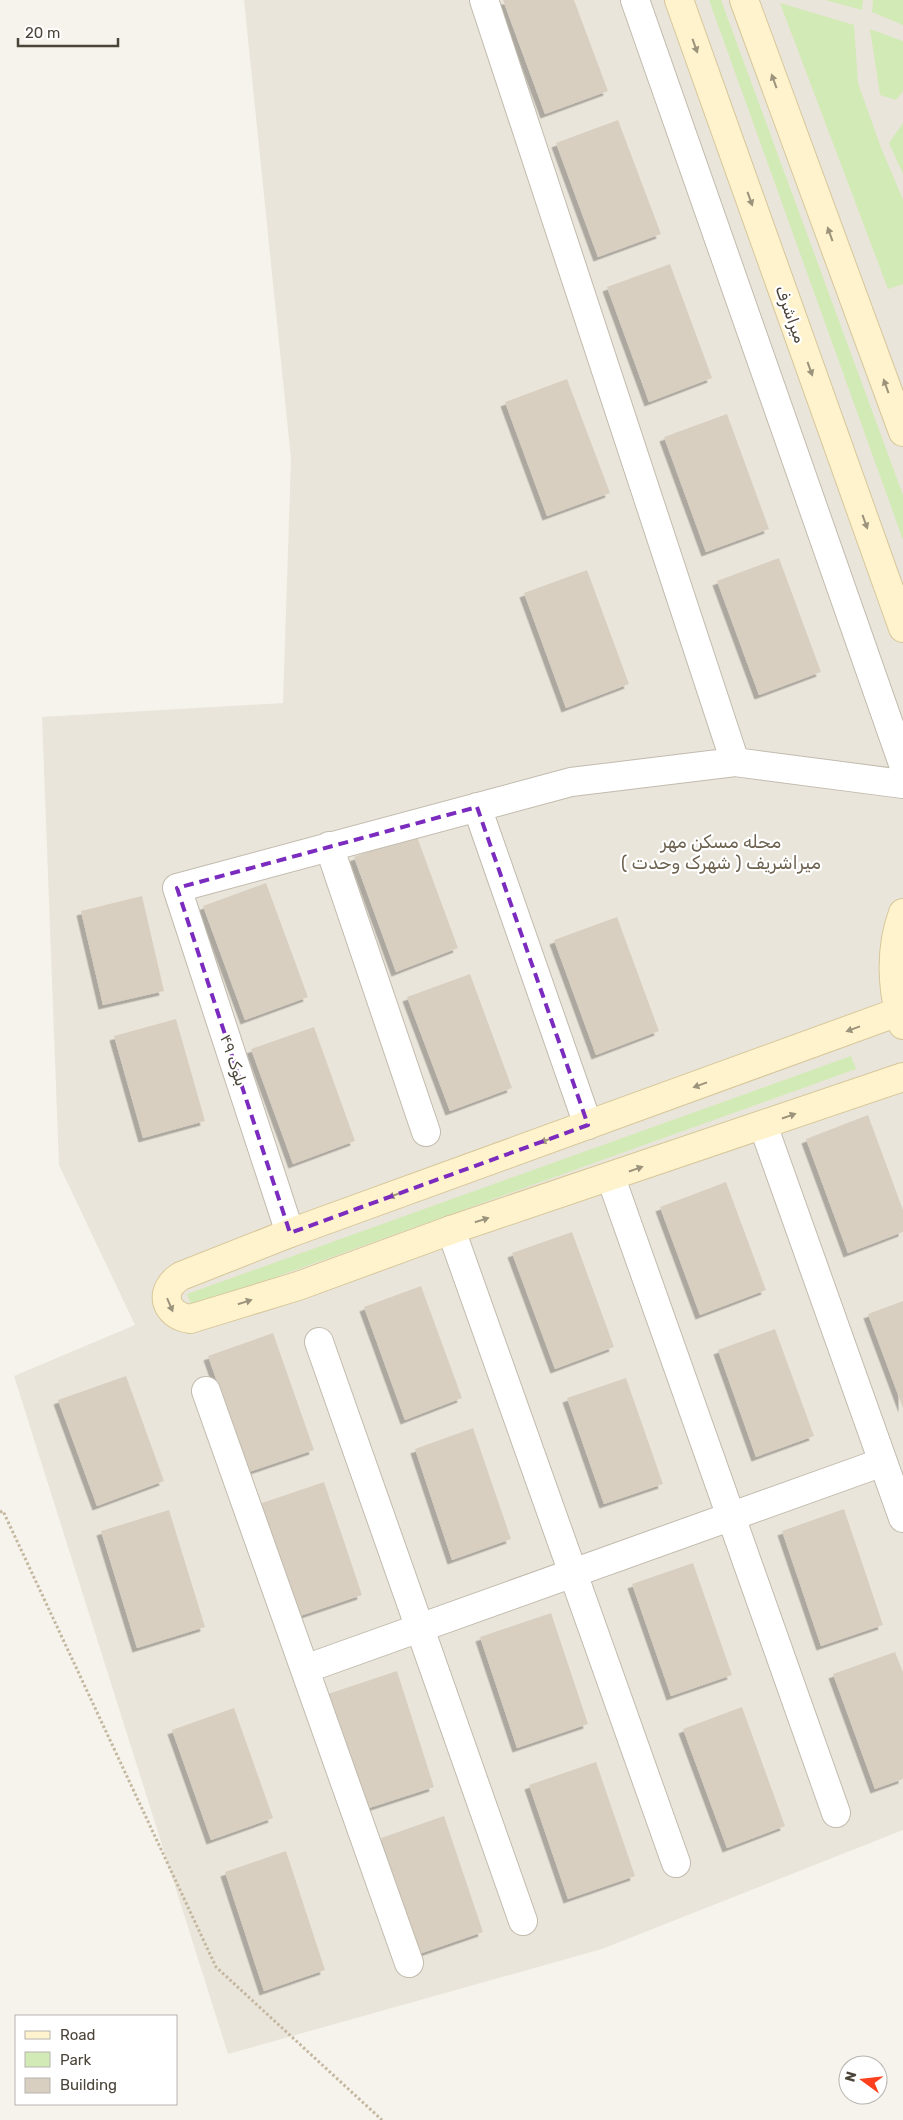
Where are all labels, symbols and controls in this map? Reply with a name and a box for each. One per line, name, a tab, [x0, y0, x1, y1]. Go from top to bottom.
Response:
scale bar	[18, 15, 118, 47]
text: 20 m	[25, 24, 60, 42]
one-way arrow	[691, 39, 699, 54]
one-way arrow	[770, 74, 777, 89]
one-way arrow	[746, 192, 754, 207]
one-way arrow	[826, 226, 834, 241]
street label: میراشرف	[770, 283, 810, 346]
one-way arrow	[807, 361, 814, 376]
one-way arrow	[882, 379, 889, 394]
one-way arrow	[862, 514, 869, 529]
district label: محله مسکن مهر میراشریف ( شهرک وحدت )	[621, 831, 821, 874]
one-way arrow	[845, 1026, 860, 1033]
street label: بلوک ۴۹	[215, 1032, 251, 1089]
one-way arrow	[692, 1081, 707, 1089]
one-way arrow	[782, 1112, 797, 1120]
one-way arrow	[540, 1137, 555, 1144]
one-way arrow	[629, 1165, 644, 1173]
one-way arrow	[387, 1192, 402, 1199]
one-way arrow	[474, 1216, 489, 1224]
one-way arrow	[166, 1298, 174, 1312]
one-way arrow	[238, 1298, 253, 1306]
legend	[15, 2015, 178, 2105]
text: Road	[60, 2026, 96, 2044]
text: Park	[60, 2051, 91, 2069]
north arrow	[838, 2055, 888, 2105]
text: N	[841, 2070, 860, 2084]
text: Building	[60, 2076, 117, 2094]

